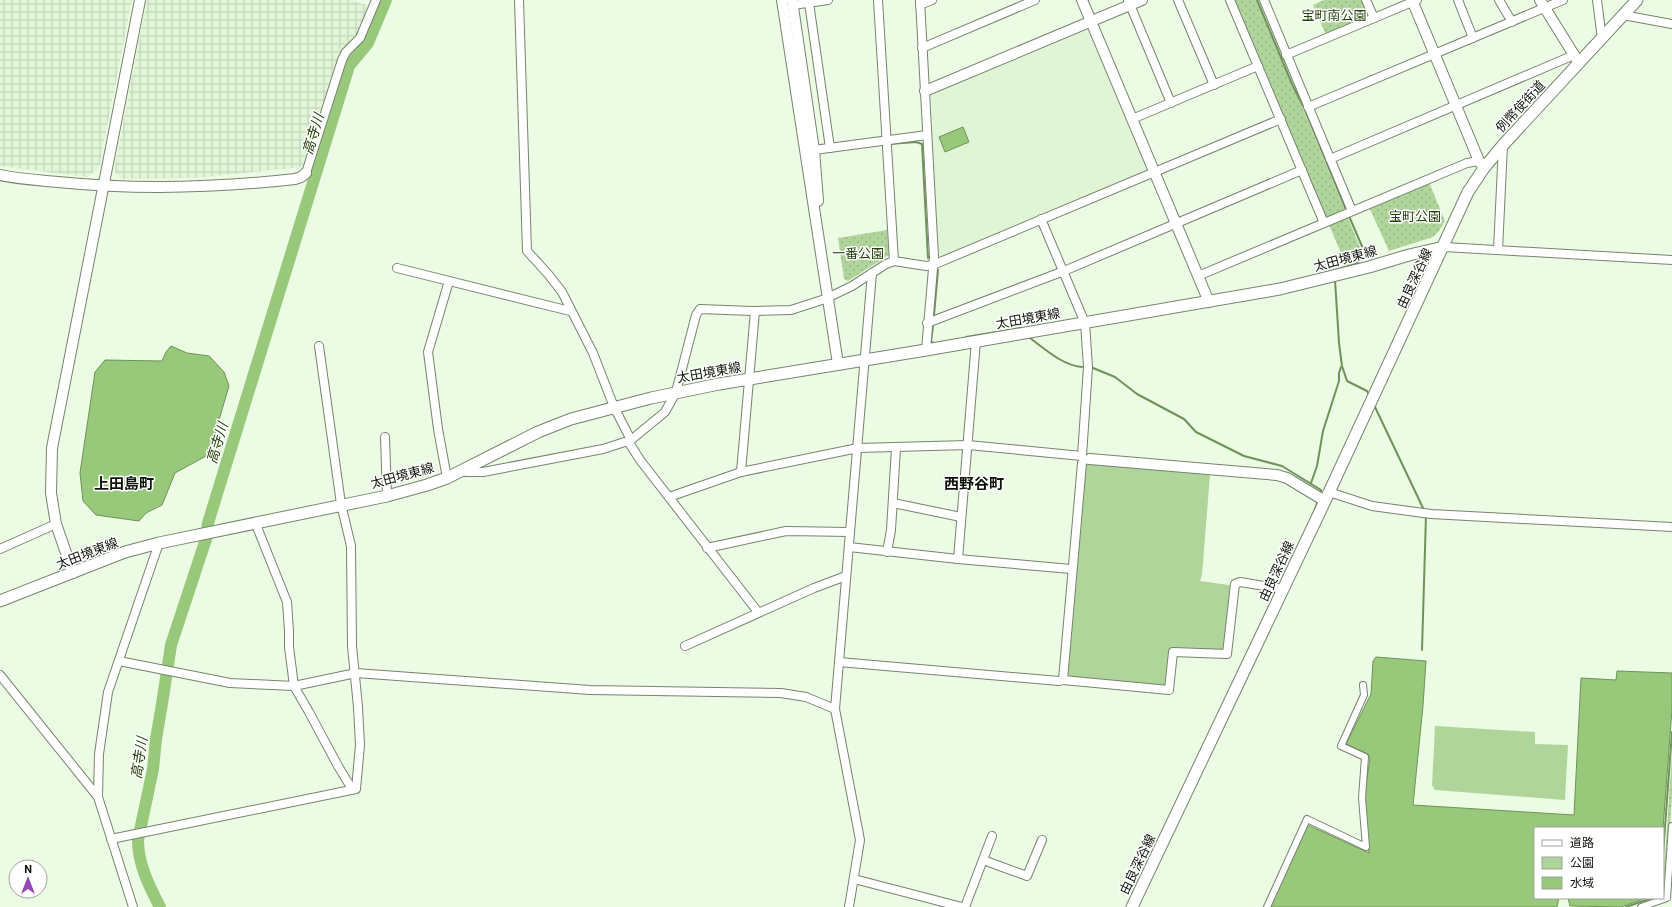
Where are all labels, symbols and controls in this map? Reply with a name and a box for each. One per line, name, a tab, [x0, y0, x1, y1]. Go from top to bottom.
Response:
park label: 宝町南公園	[1301, 8, 1367, 23]
street label: 例幣使街道	[1493, 77, 1548, 135]
water label: 高寺川	[299, 110, 327, 156]
park label: 宝町公園	[1389, 209, 1441, 224]
street label: 太田境東線	[1312, 243, 1378, 274]
park label: 一番公園	[832, 246, 884, 261]
street label: 由良深谷線	[1394, 246, 1435, 311]
street label: 太田境東線	[995, 305, 1061, 332]
street label: 太田境東線	[676, 359, 742, 386]
water label: 高寺川	[203, 419, 231, 465]
street label: 太田境東線	[369, 460, 435, 491]
district label: 上田島町	[94, 475, 154, 493]
district label: 西野谷町	[944, 475, 1004, 493]
street label: 太田境東線	[54, 535, 120, 572]
street label: 由良深谷線	[1256, 539, 1297, 604]
water label: 高寺川	[128, 734, 150, 780]
legend	[1534, 827, 1664, 899]
street label: 由良深谷線	[1116, 832, 1158, 897]
text: 道路	[1570, 836, 1594, 850]
text: 公園	[1570, 856, 1594, 870]
north arrow	[8, 859, 48, 899]
text: N	[24, 863, 32, 876]
text: 水域	[1570, 876, 1594, 890]

